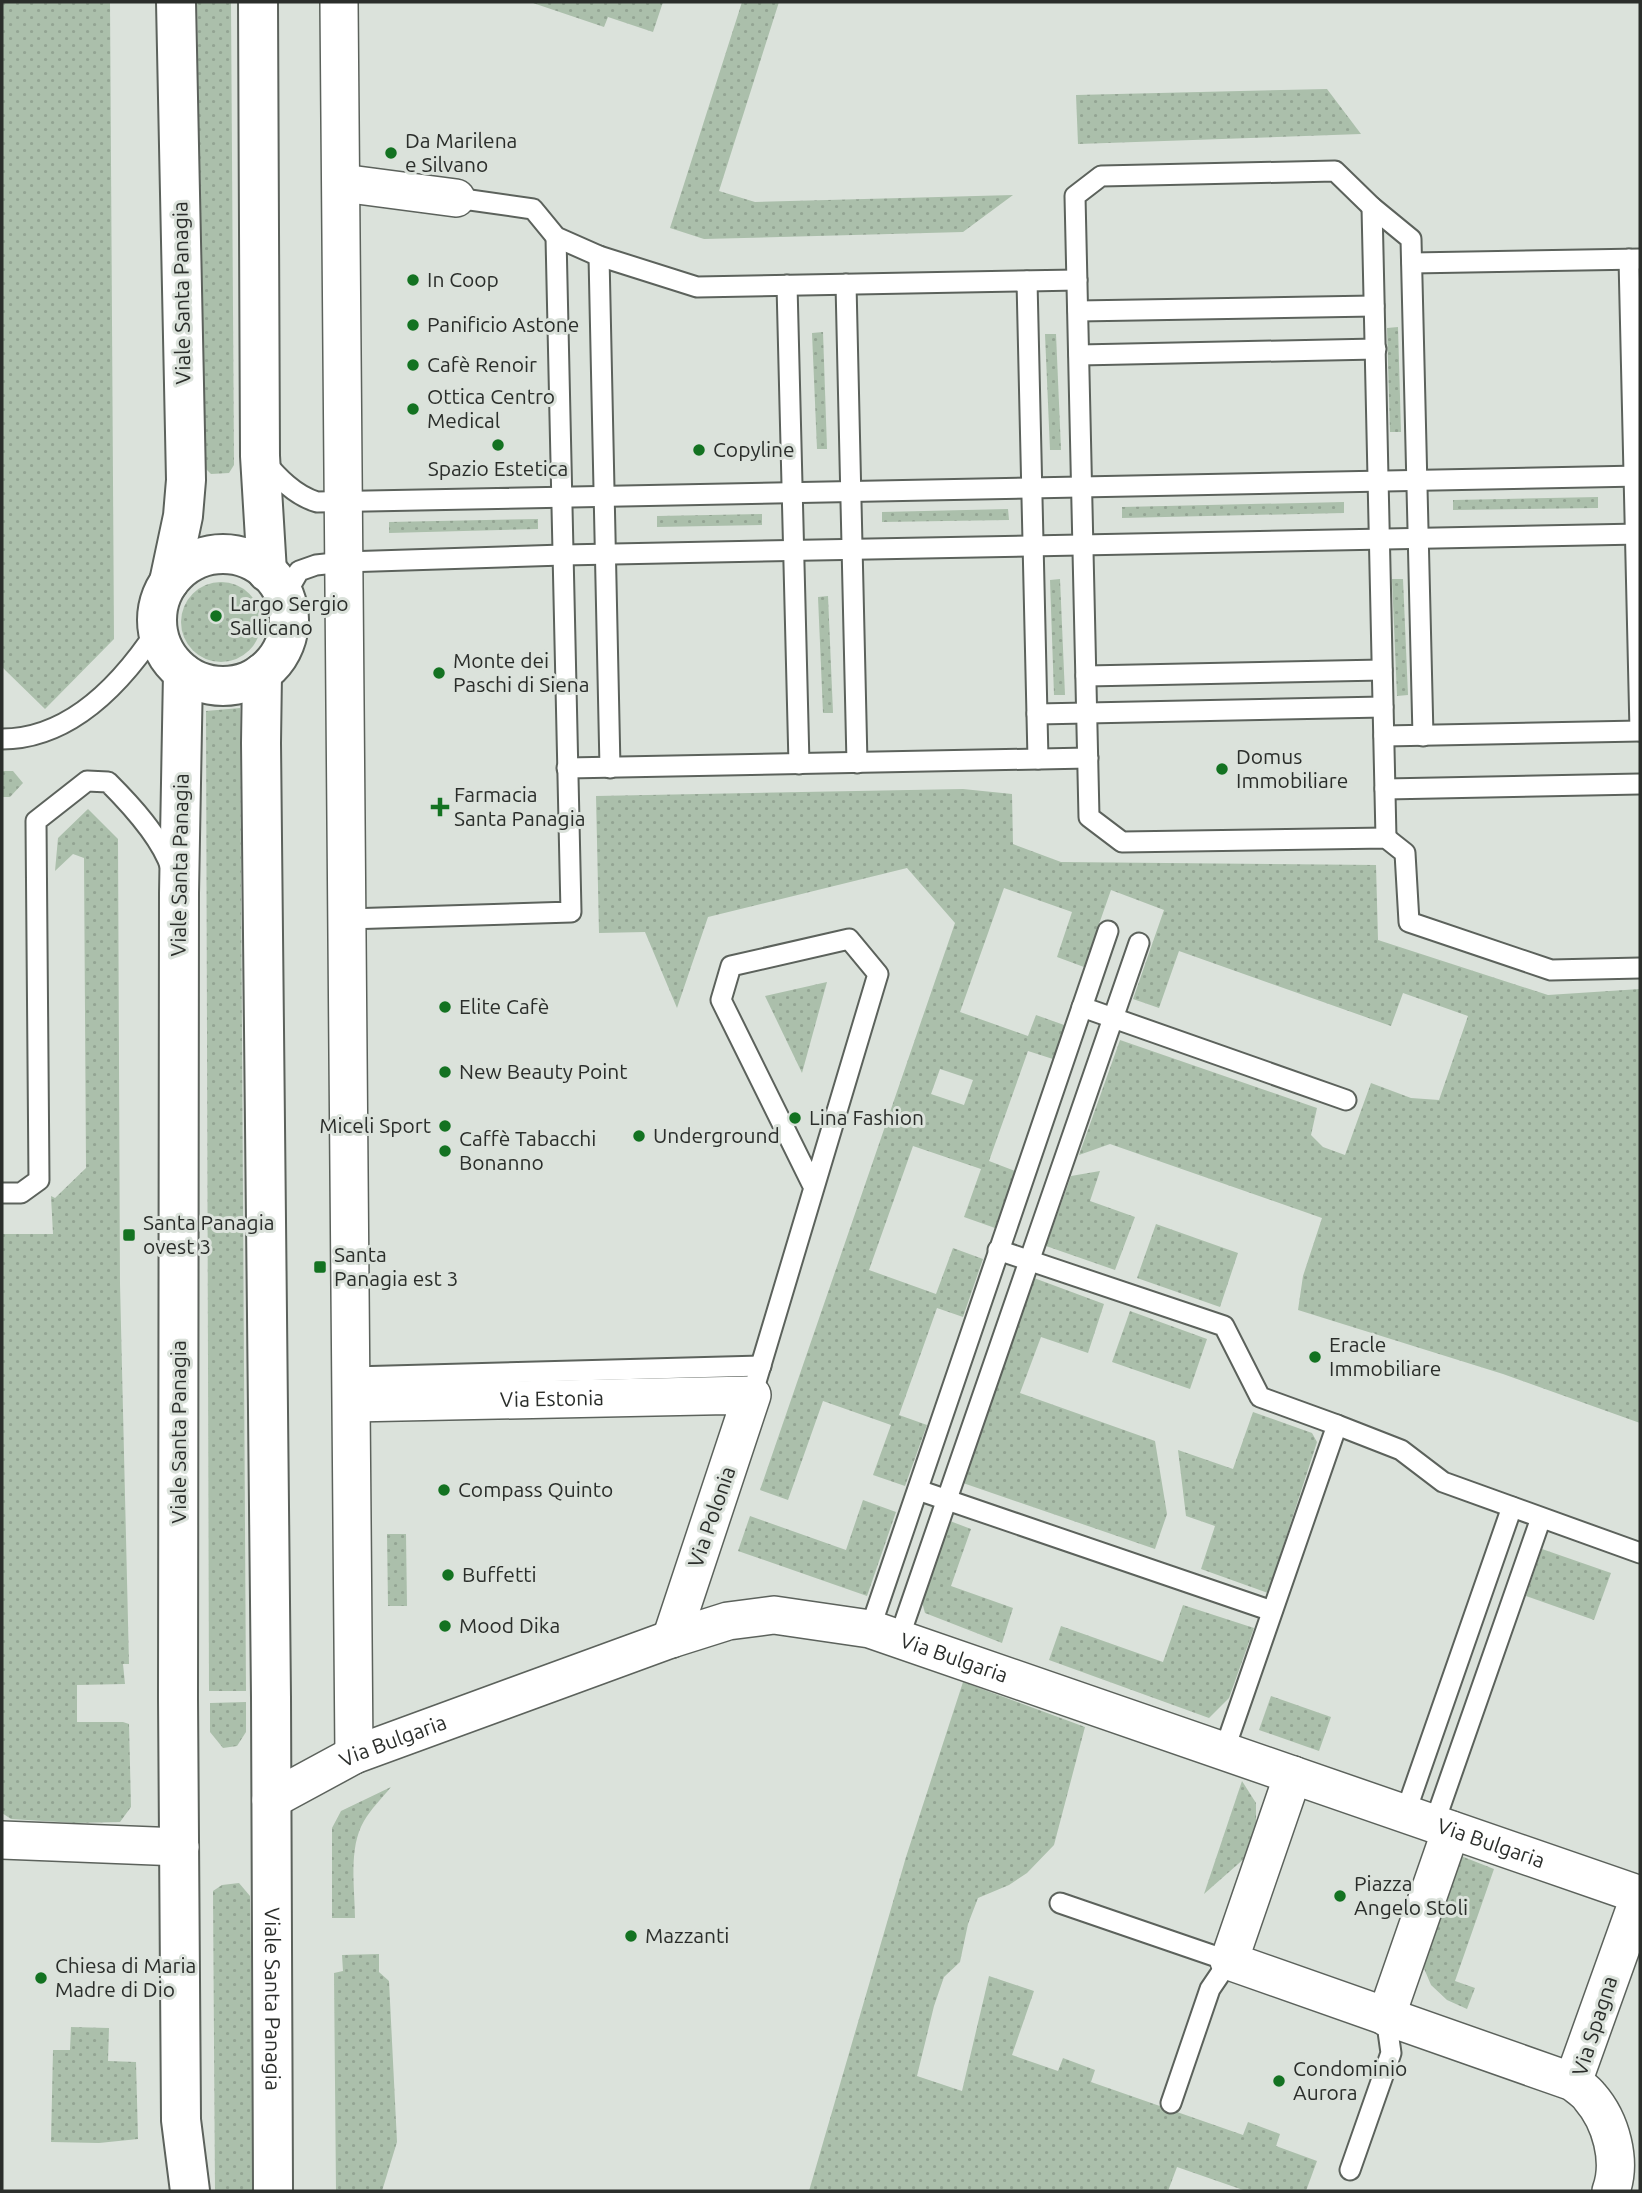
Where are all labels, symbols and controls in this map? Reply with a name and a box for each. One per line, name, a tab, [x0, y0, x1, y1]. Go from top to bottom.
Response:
place label: Da Marilena e Silvano	[405, 128, 517, 176]
marker: Da Marilena e Silvano	[383, 145, 399, 161]
street label: Viale Santa Panagia	[167, 201, 195, 385]
place label: In Coop	[427, 267, 499, 291]
marker: In Coop	[405, 272, 421, 288]
place label: Panificio Astone	[427, 312, 579, 336]
marker: Panificio Astone	[405, 317, 421, 333]
place label: Cafè Renoir	[427, 352, 537, 376]
marker: Cafè Renoir	[405, 357, 421, 373]
place label: Ottica Centro Medical	[427, 384, 555, 432]
marker: Ottica Centro Medical	[405, 401, 421, 417]
marker: Spazio Estetica	[490, 437, 506, 453]
place label: Copyline	[713, 437, 795, 461]
marker: Copyline	[691, 442, 707, 458]
place label: Spazio Estetica	[428, 456, 568, 480]
place label: Largo Sergio Sallicano	[230, 591, 349, 639]
marker: Largo Sergio Sallicano	[208, 608, 224, 624]
place label: Monte dei Paschi di Siena	[453, 648, 590, 696]
marker: Monte dei Paschi di Siena	[431, 665, 447, 681]
place label: Domus Immobiliare	[1236, 744, 1348, 792]
marker: Domus Immobiliare	[1214, 761, 1230, 777]
street label: Viale Santa Panagia	[165, 773, 193, 957]
place label: Farmacia Santa Panagia	[454, 782, 586, 830]
marker: Farmacia Santa Panagia	[432, 799, 448, 815]
place label: Elite Cafè	[459, 994, 549, 1018]
marker: Elite Cafè	[437, 999, 453, 1015]
place label: New Beauty Point	[459, 1059, 628, 1083]
marker: New Beauty Point	[437, 1064, 453, 1080]
place label: Lina Fashion	[809, 1105, 924, 1129]
marker: Lina Fashion	[787, 1110, 803, 1126]
place label: Miceli Sport	[319, 1113, 431, 1137]
marker: Miceli Sport	[437, 1118, 453, 1134]
place label: Underground	[653, 1123, 780, 1147]
place label: Caffè Tabacchi Bonanno	[459, 1126, 596, 1174]
marker: Underground	[631, 1128, 647, 1144]
marker: Caffè Tabacchi Bonanno	[437, 1143, 453, 1159]
place label: Santa Panagia ovest 3	[143, 1210, 275, 1258]
marker: Santa Panagia ovest 3	[121, 1227, 137, 1243]
place label: Santa Panagia est 3	[334, 1242, 458, 1290]
marker: Santa Panagia est 3	[312, 1259, 328, 1275]
place label: Eracle Immobiliare	[1329, 1332, 1441, 1380]
street label: Viale Santa Panagia	[166, 1340, 190, 1524]
marker: Eracle Immobiliare	[1307, 1349, 1323, 1365]
street label: Via Estonia	[500, 1385, 604, 1411]
street label: Via Polonia	[683, 1463, 739, 1570]
place label: Compass Quinto	[458, 1477, 613, 1501]
marker: Compass Quinto	[436, 1482, 452, 1498]
place label: Buffetti	[462, 1562, 537, 1586]
marker: Buffetti	[440, 1567, 456, 1583]
place label: Mood Dika	[459, 1613, 560, 1637]
marker: Mood Dika	[437, 1618, 453, 1634]
street label: Via Bulgaria	[897, 1627, 1011, 1687]
street label: Via Bulgaria	[335, 1709, 450, 1772]
street label: Via Bulgaria	[1434, 1813, 1548, 1872]
place label: Piazza Angelo Stoli	[1354, 1871, 1468, 1919]
marker: Piazza Angelo Stoli	[1332, 1888, 1348, 1904]
street label: Viale Santa Panagia	[261, 1907, 286, 2091]
place label: Mazzanti	[645, 1923, 729, 1947]
marker: Mazzanti	[623, 1928, 639, 1944]
place label: Chiesa di Maria Madre di Dio	[55, 1953, 196, 2001]
marker: Chiesa di Maria Madre di Dio	[33, 1970, 49, 1986]
street label: Via Spagna	[1567, 1973, 1621, 2079]
place label: Condominio Aurora	[1293, 2056, 1407, 2104]
marker: Condominio Aurora	[1271, 2073, 1287, 2089]

